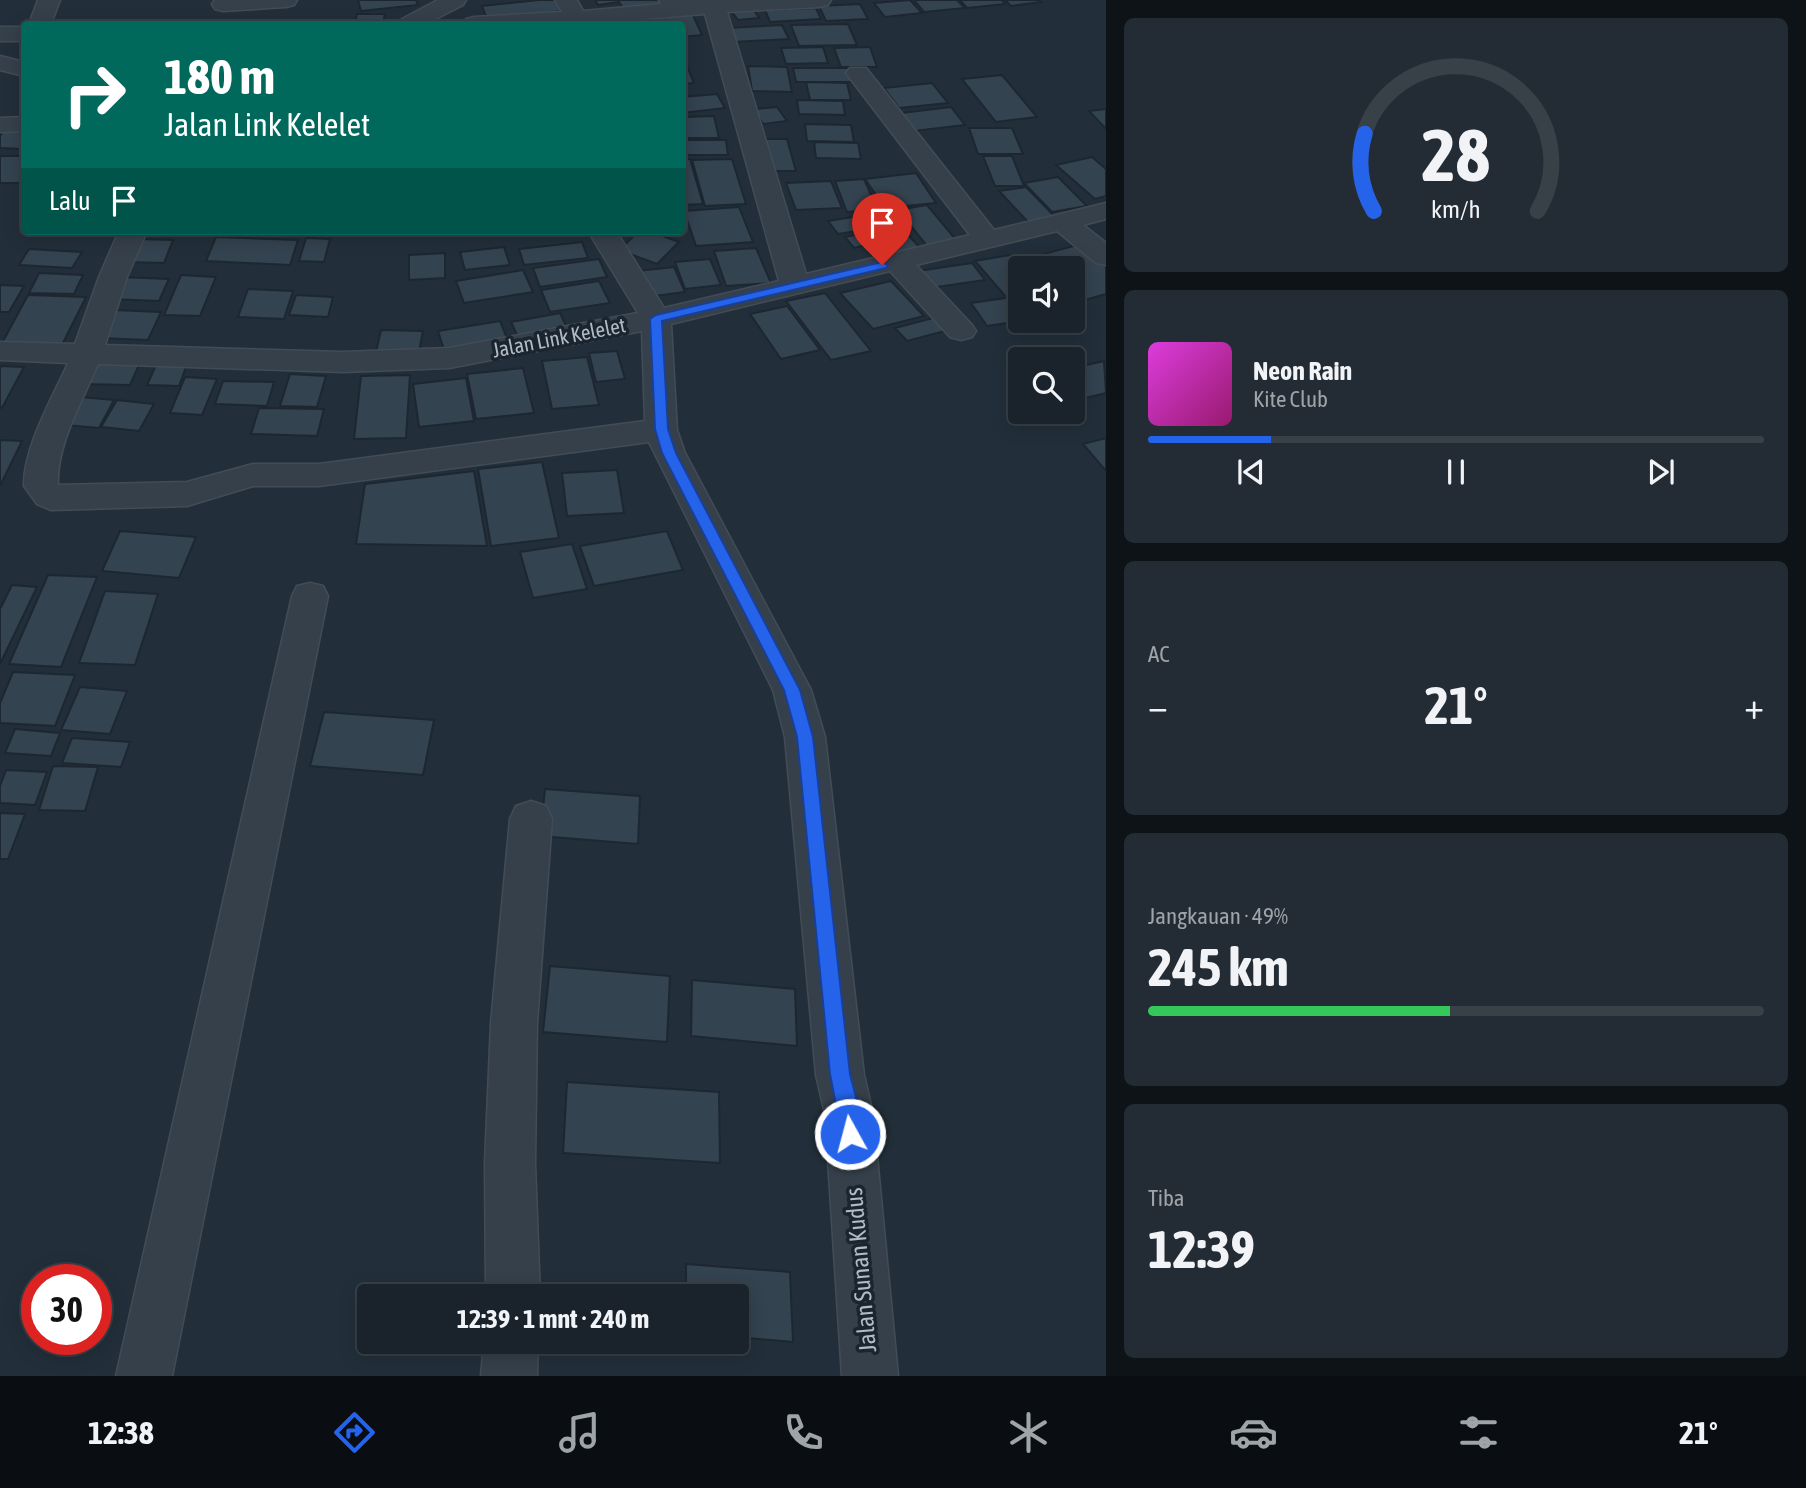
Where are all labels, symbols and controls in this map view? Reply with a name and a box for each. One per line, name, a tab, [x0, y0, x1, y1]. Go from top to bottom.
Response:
text: 180 m	[164, 48, 275, 104]
icon: right	[49, 49, 140, 140]
text: Jalan Link Kelelet	[164, 106, 370, 143]
text: 28	[1422, 113, 1490, 196]
icon: arrive	[105, 182, 143, 220]
text: Lalu	[49, 186, 91, 216]
pin	[852, 193, 912, 265]
text: km/h	[1431, 195, 1481, 223]
icon: arrive	[863, 204, 901, 242]
map controls	[1008, 256, 1085, 424]
button: sound	[1008, 256, 1085, 333]
street label: Jalan Link Kelelet	[490, 312, 628, 362]
button: search	[1008, 347, 1085, 424]
text: Neon Rain	[1253, 356, 1352, 386]
text: Kite Club	[1253, 386, 1328, 412]
icon: previous	[1232, 453, 1270, 491]
icon: pause	[1437, 453, 1475, 491]
icon: next	[1642, 453, 1680, 491]
text: AC	[1148, 641, 1170, 667]
text: 21°	[1424, 675, 1488, 735]
text: −	[1148, 684, 1168, 727]
text: +	[1744, 684, 1764, 727]
text: Jangkauan · 49%	[1148, 903, 1288, 929]
text: 245 km	[1148, 937, 1289, 997]
position arrow	[813, 1097, 887, 1171]
text: Tiba	[1148, 1185, 1185, 1211]
street label: Jalan Sunan Kudus	[840, 1187, 881, 1354]
text: 12:39	[1148, 1219, 1255, 1279]
speed limit sign: 30	[21, 1264, 112, 1355]
text: 12:39 · 1 mnt · 240 m	[457, 1304, 649, 1334]
icon: directions	[330, 1408, 379, 1457]
icon: music	[555, 1408, 604, 1457]
icon: phone	[779, 1408, 828, 1457]
icon: climate	[1004, 1408, 1053, 1457]
icon: car	[1229, 1408, 1278, 1457]
icon: filters	[1454, 1408, 1503, 1457]
text: 12:38	[88, 1414, 154, 1451]
text: 21°	[1679, 1414, 1718, 1451]

